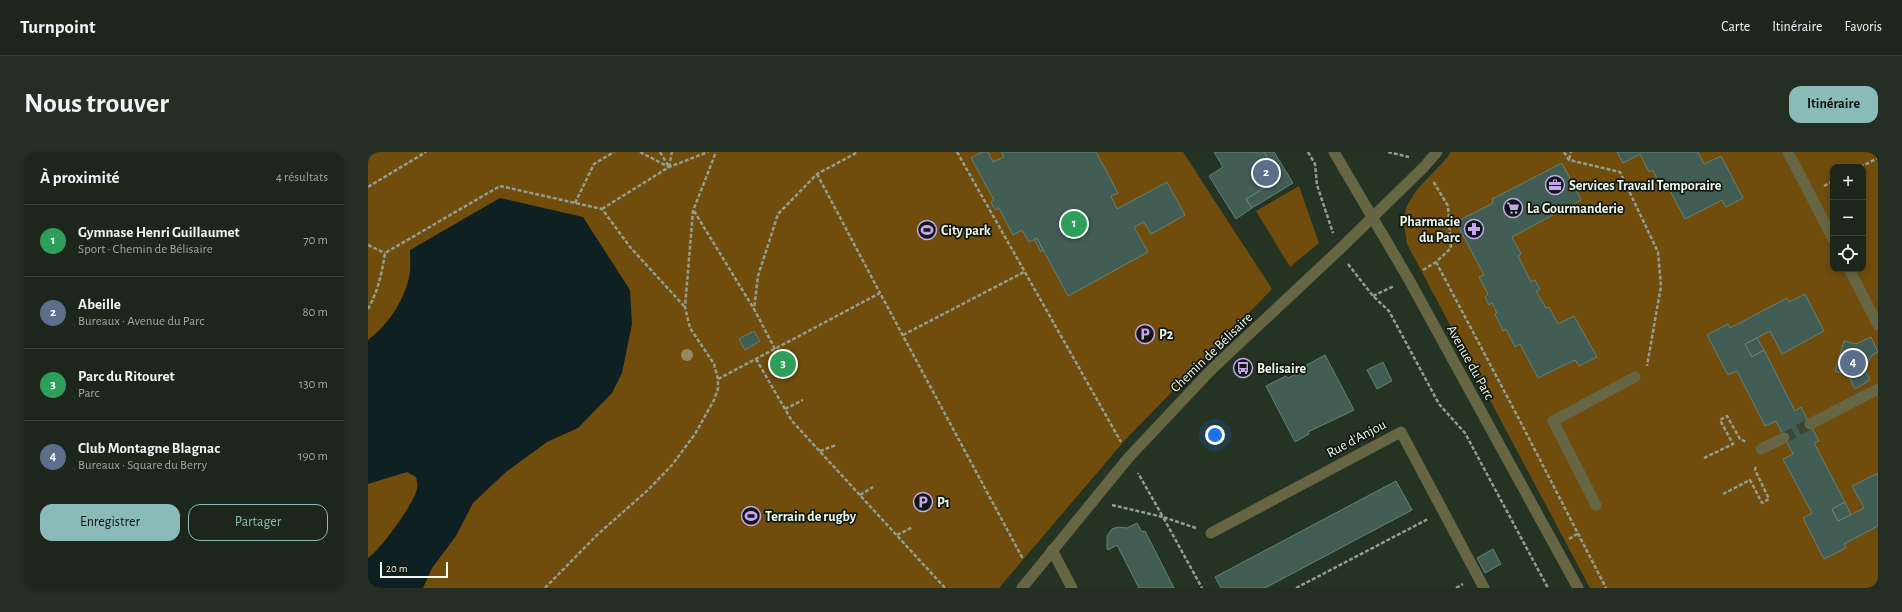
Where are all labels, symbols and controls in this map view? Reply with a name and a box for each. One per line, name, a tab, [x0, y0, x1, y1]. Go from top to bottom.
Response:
text: Turnpoint	[20, 18, 95, 37]
text: Carte	[1721, 20, 1750, 34]
text: Itinéraire	[1772, 20, 1822, 34]
text: Favoris	[1844, 20, 1882, 34]
button: Itinéraire	[1789, 86, 1878, 123]
text: Nous trouver	[24, 90, 169, 118]
pin: 2	[1253, 158, 1279, 188]
map controls	[1830, 164, 1866, 272]
button: +	[1830, 164, 1866, 200]
text: À proximité	[40, 169, 120, 186]
text: 4 résultats	[276, 171, 328, 184]
office icon: Services Travail Temporaire	[1544, 174, 1566, 196]
place label: Services Travail Temporaire	[1569, 179, 1722, 193]
supermarket icon: La Gourmanderie	[1502, 197, 1524, 219]
button: −	[1830, 200, 1866, 236]
place label: La Gourmanderie	[1527, 202, 1624, 216]
pin: 1	[1061, 209, 1087, 239]
place label: Pharmacie du Parc	[1400, 215, 1461, 245]
pharmacy icon: Pharmacie du Parc	[1463, 218, 1485, 240]
sports icon: City park	[916, 219, 938, 241]
place label: City park	[941, 224, 991, 238]
text: Gymnase Henri Guillaumet	[78, 225, 240, 240]
text: 1	[51, 234, 55, 247]
text: 70 m	[303, 234, 328, 247]
button: locate	[1830, 236, 1866, 272]
text: Sport · Chemin de Bélisaire	[78, 243, 213, 256]
text: Abeille	[78, 297, 121, 312]
text: 2	[50, 306, 56, 319]
text: 80 m	[302, 306, 328, 319]
street label: Chemin de Bélisaire	[1168, 310, 1255, 395]
text: Bureaux · Avenue du Parc	[78, 315, 204, 328]
parking icon: P2	[1134, 323, 1156, 345]
street label: Avenue du Parc	[1444, 323, 1497, 403]
place label: P2	[1159, 328, 1174, 342]
pin: 4	[1840, 348, 1866, 378]
pin: 3	[770, 349, 796, 379]
bus stop icon: Belisaire	[1232, 357, 1254, 379]
place label: Belisaire	[1257, 362, 1307, 376]
text: Parc du Ritouret	[78, 369, 175, 384]
text: 3	[50, 378, 56, 391]
text: 130 m	[299, 378, 328, 391]
text: Parc	[78, 387, 100, 400]
street label: Rue d'Anjou	[1324, 417, 1388, 460]
your location	[1205, 425, 1225, 445]
text: Club Montagne Blagnac	[78, 441, 220, 456]
text: 4	[50, 450, 56, 463]
text: 190 m	[298, 450, 328, 463]
text: Bureaux · Square du Berry	[78, 459, 207, 472]
parking icon: P1	[912, 491, 934, 513]
place label: P1	[937, 496, 950, 510]
button: Enregistrer	[40, 504, 180, 541]
button: Partager	[188, 504, 328, 541]
sports icon: Terrain de rugby	[740, 505, 762, 527]
place label: Terrain de rugby	[765, 510, 857, 524]
scale bar	[380, 560, 448, 579]
text: 20 m	[386, 563, 407, 574]

